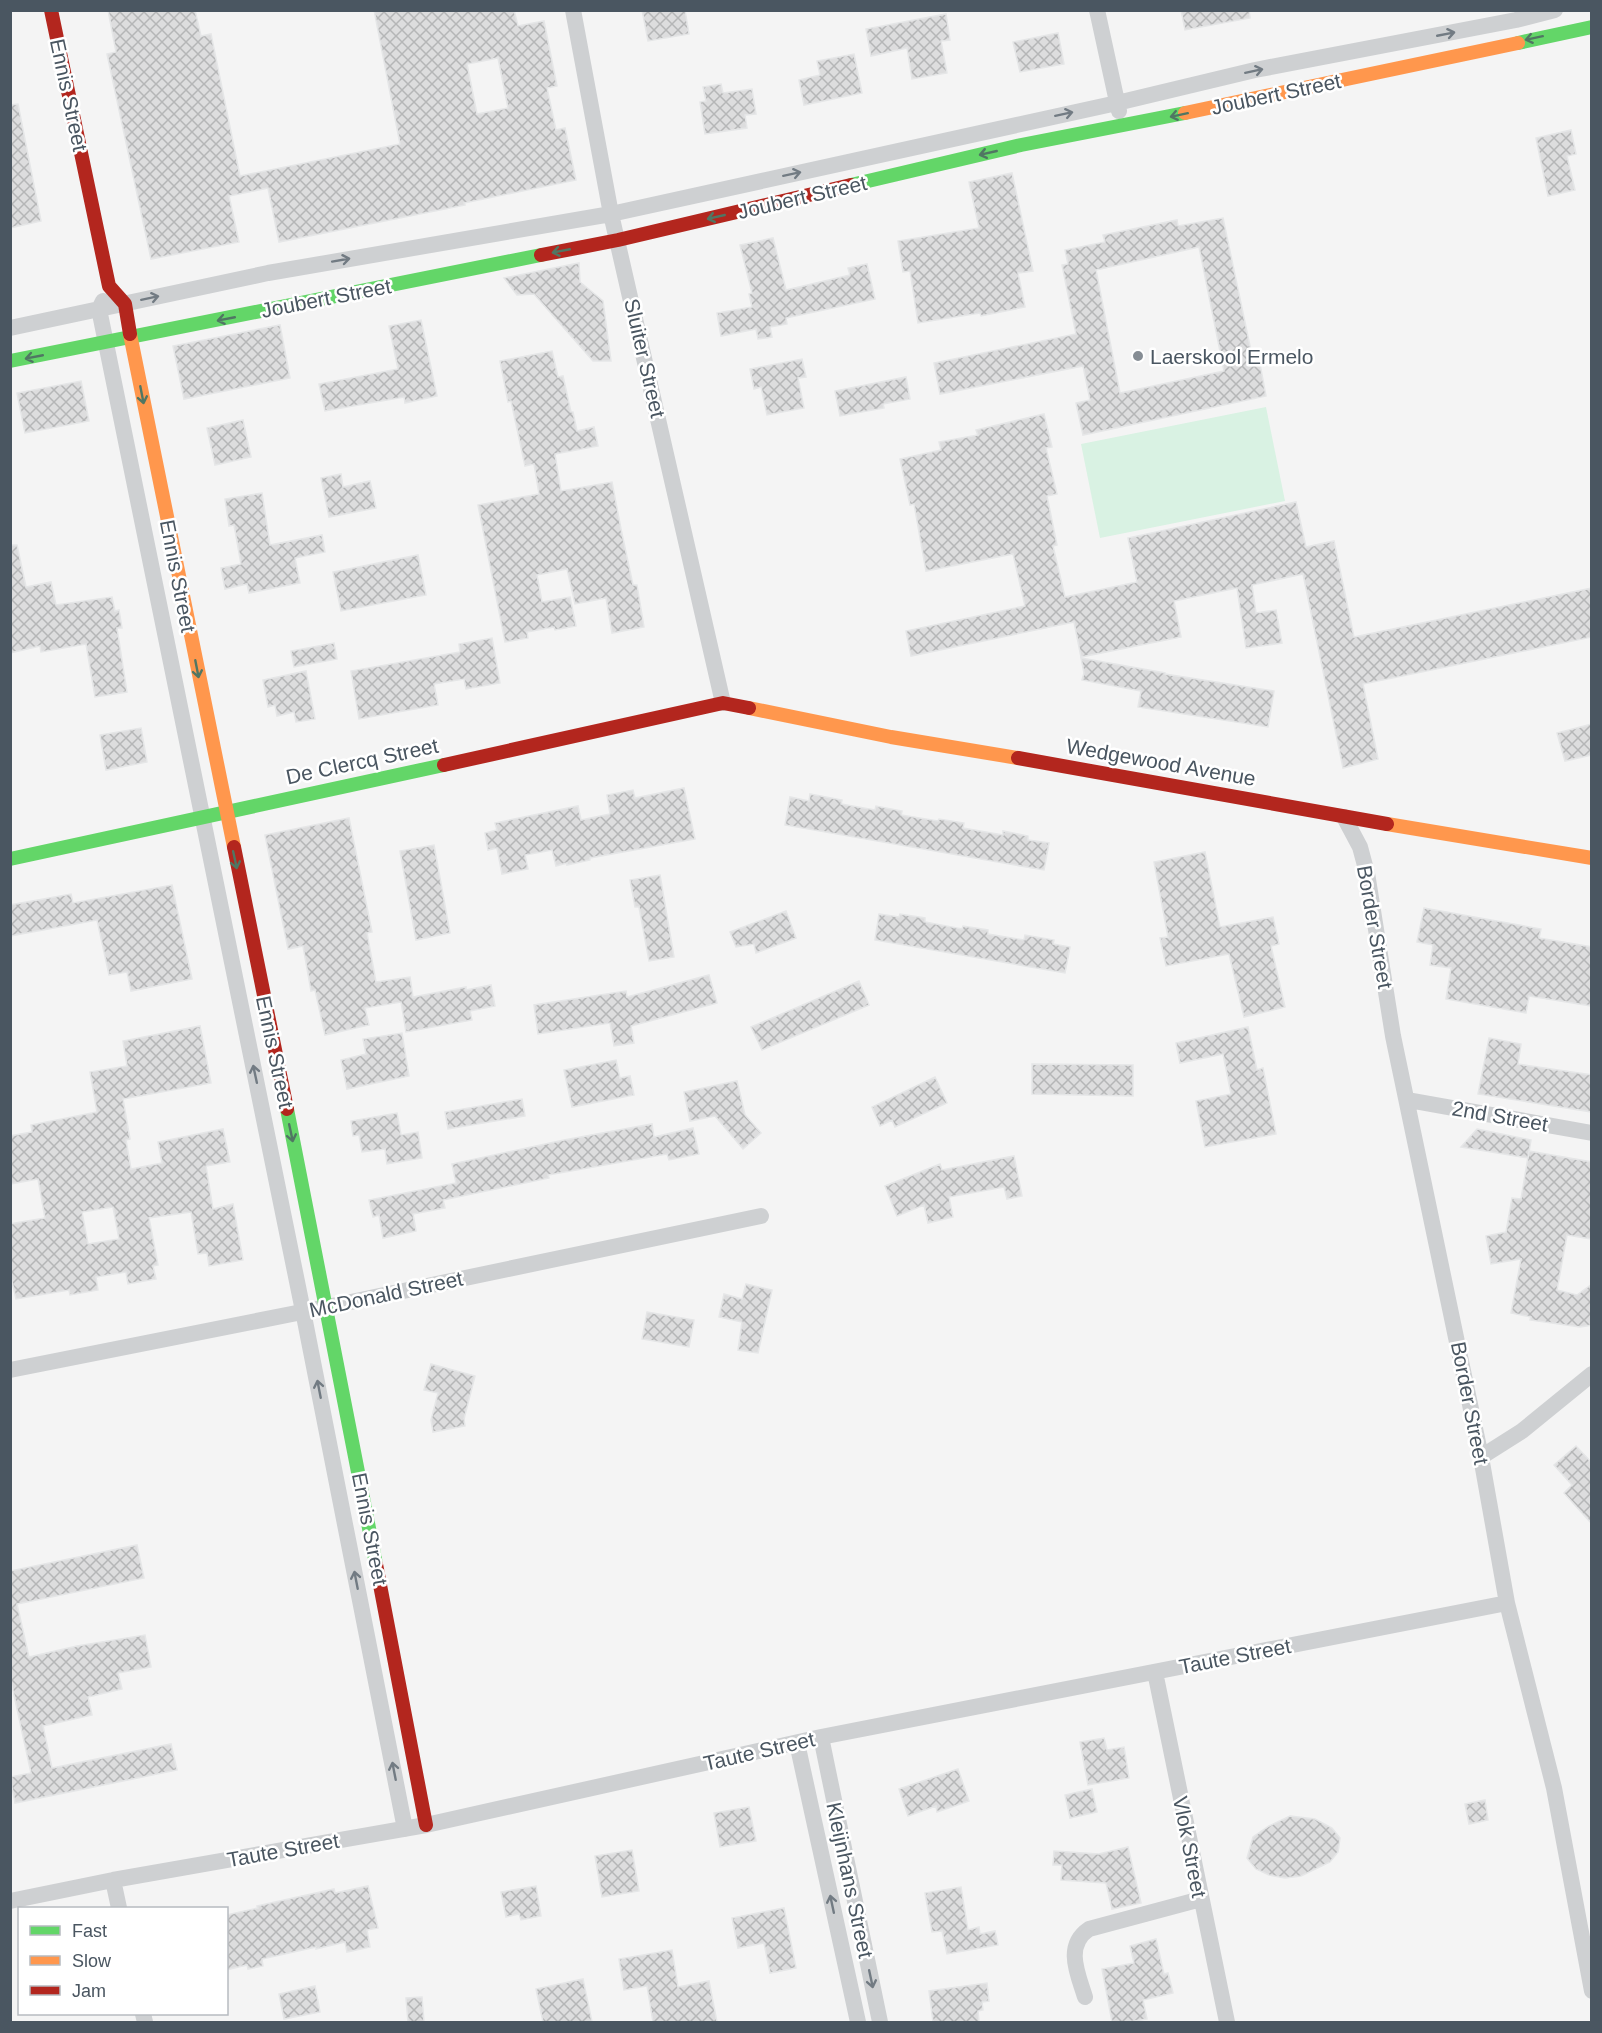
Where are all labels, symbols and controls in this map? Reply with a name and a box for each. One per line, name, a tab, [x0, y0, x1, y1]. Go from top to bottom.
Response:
one-way arrow	[1435, 28, 1455, 39]
one-way arrow	[1525, 33, 1544, 44]
street label: Ennis Street	[46, 37, 92, 153]
one-way arrow	[1244, 65, 1263, 76]
street label: Joubert Street	[1209, 69, 1343, 119]
one-way arrow	[1054, 108, 1073, 120]
one-way arrow	[1170, 109, 1189, 121]
one-way arrow	[979, 147, 998, 159]
one-way arrow	[782, 168, 801, 180]
street label: Joubert Street	[735, 171, 869, 223]
one-way arrow	[707, 211, 726, 223]
one-way arrow	[552, 246, 571, 257]
one-way arrow	[331, 255, 351, 266]
street label: Joubert Street	[259, 274, 393, 322]
one-way arrow	[140, 292, 159, 304]
street label: Sluiter Street	[620, 296, 670, 420]
one-way arrow	[216, 313, 235, 325]
place label: Laerskool Ermelo	[1150, 345, 1313, 368]
marker: Laerskool Ermelo	[1131, 349, 1145, 363]
one-way arrow	[25, 351, 44, 363]
one-way arrow	[137, 385, 148, 404]
street label: Ennis Street	[156, 518, 200, 634]
one-way arrow	[192, 658, 203, 678]
street label: De Clercq Street	[284, 734, 440, 788]
street label: Wedgewood Avenue	[1065, 734, 1257, 790]
one-way arrow	[230, 850, 242, 869]
street label: Border Street	[1353, 863, 1397, 991]
street label: Ennis Street	[252, 994, 298, 1110]
one-way arrow	[249, 1065, 260, 1084]
street label: 2nd Street	[1450, 1096, 1550, 1136]
one-way arrow	[286, 1123, 297, 1142]
street label: McDonald Street	[307, 1266, 465, 1322]
street label: Border Street	[1447, 1340, 1493, 1467]
one-way arrow	[313, 1379, 324, 1399]
street label: Ennis Street	[348, 1471, 392, 1587]
one-way arrow	[350, 1571, 361, 1590]
street label: Taute Street	[1177, 1634, 1293, 1678]
street label: Taute Street	[701, 1727, 817, 1775]
one-way arrow	[388, 1762, 399, 1782]
street label: Vlok Street	[1169, 1794, 1211, 1900]
street label: Kleijnhans Street	[822, 1800, 878, 1960]
street label: Taute Street	[225, 1829, 341, 1871]
one-way arrow	[826, 1895, 837, 1914]
legend	[18, 1907, 228, 2015]
text: Fast	[72, 1921, 107, 1941]
text: Slow	[72, 1951, 112, 1971]
one-way arrow	[866, 1969, 877, 1989]
text: Jam	[72, 1981, 106, 2001]

